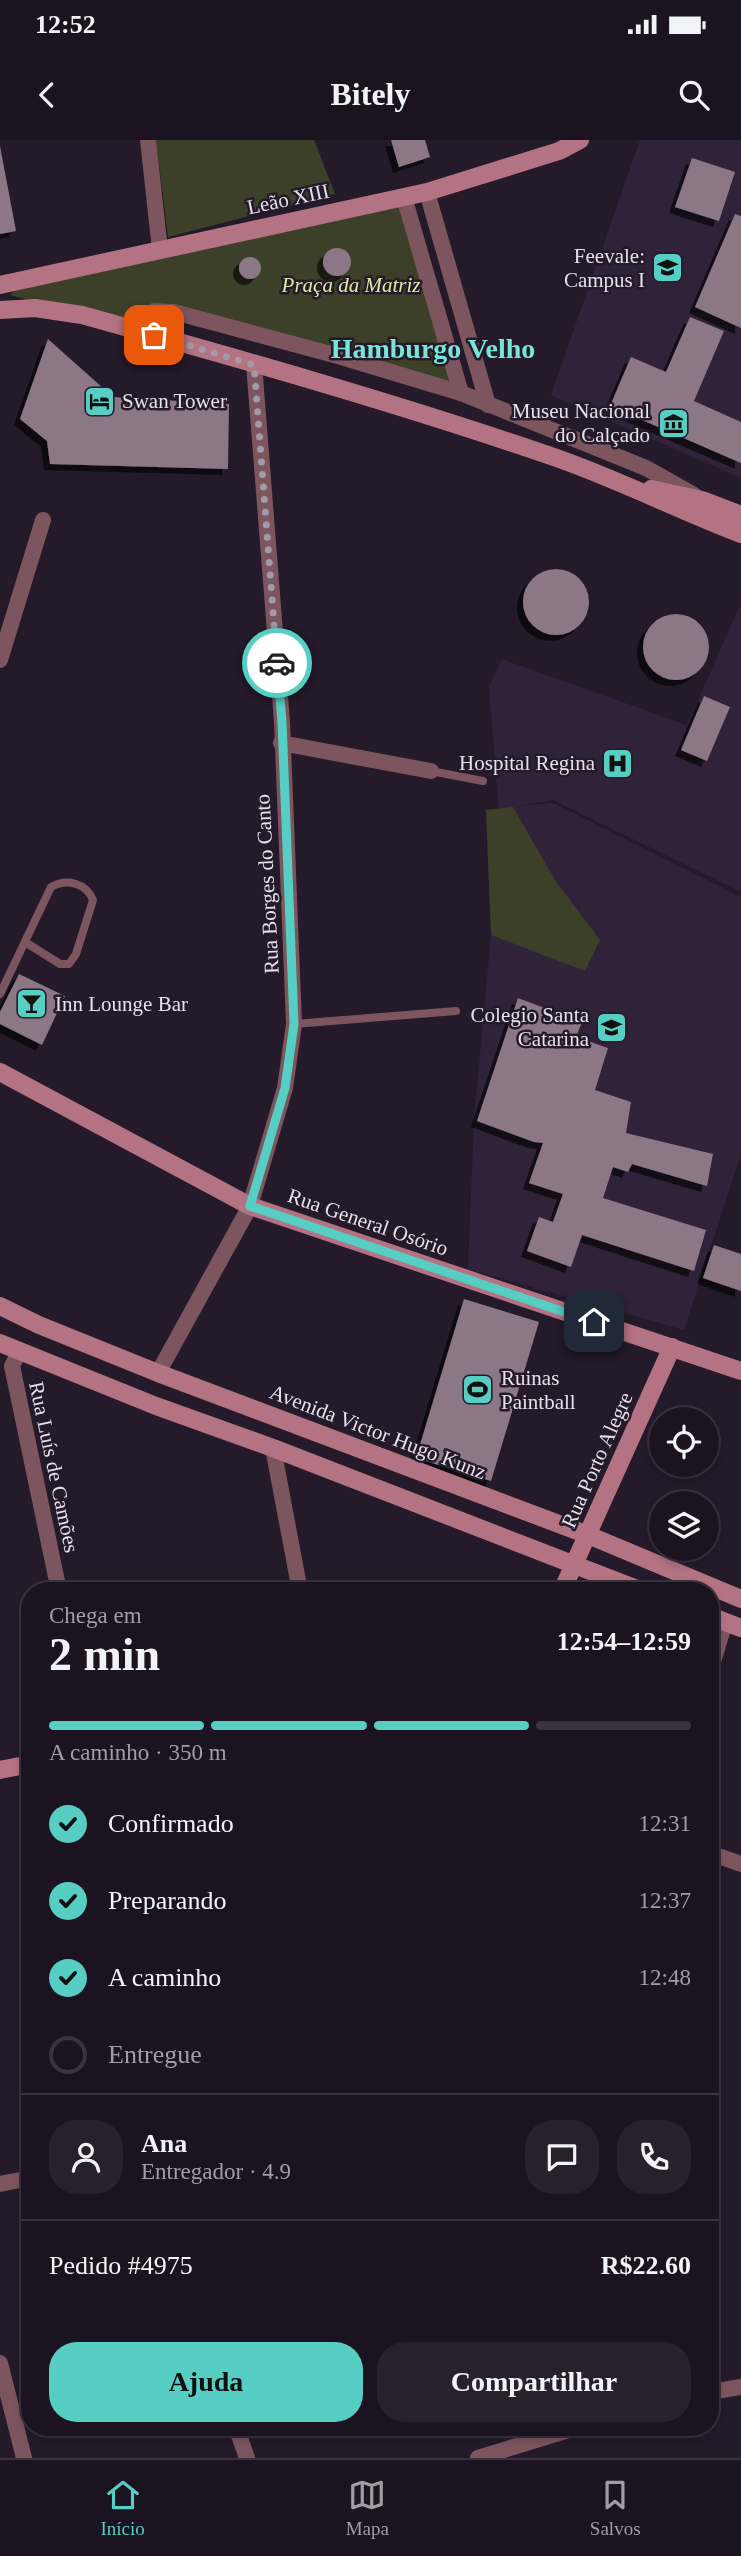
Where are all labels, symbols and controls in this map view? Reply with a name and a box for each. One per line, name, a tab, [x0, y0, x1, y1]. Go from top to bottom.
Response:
text: 12:52	[35, 10, 96, 39]
icon: back	[28, 76, 66, 114]
text: Bitely	[331, 76, 410, 112]
icon: search	[675, 76, 713, 114]
street label: Leão XIII	[245, 179, 331, 219]
place label: Feevale: Campus I	[564, 244, 645, 292]
school or university icon: Feevale: Campus I	[651, 251, 685, 285]
park label: Praça da Matriz	[281, 273, 420, 297]
pin	[124, 305, 184, 365]
icon: bag	[135, 316, 173, 354]
district label: Hamburgo Velho	[331, 333, 535, 364]
hotel icon: Swan Tower	[82, 384, 116, 418]
place label: Swan Tower	[122, 389, 227, 413]
place label: Museu Nacional do Calçado	[512, 399, 650, 447]
museum icon: Museu Nacional do Calçado	[656, 406, 690, 440]
courier	[242, 628, 312, 698]
icon: car	[258, 644, 296, 682]
hospital icon: Hospital Regina	[601, 746, 635, 780]
place label: Hospital Regina	[459, 751, 596, 775]
street label: Rua Borges do Canto	[250, 794, 284, 974]
bar icon: Inn Lounge Bar	[15, 987, 49, 1021]
place label: Inn Lounge Bar	[55, 992, 188, 1016]
place label: Colegio Santa Catarina	[471, 1003, 590, 1051]
school or university icon: Colegio Santa Catarina	[595, 1010, 629, 1044]
street label: Rua General Osório	[285, 1183, 451, 1261]
pin	[564, 1292, 624, 1352]
icon: home	[575, 1303, 613, 1341]
place label: Ruinas Paintball	[501, 1366, 576, 1414]
sports icon: Ruinas Paintball	[461, 1373, 495, 1407]
street label: Rua Luís de Camões	[24, 1379, 84, 1555]
street label: Avenida Victor Hugo Kunz	[267, 1380, 489, 1484]
street label: Rua Porto Alegre	[556, 1389, 638, 1531]
map controls	[649, 1407, 719, 1561]
button: locate	[649, 1407, 719, 1477]
button: layers	[649, 1491, 719, 1561]
text: Chega em	[49, 1603, 142, 1628]
text: 12:54–12:59	[557, 1627, 691, 1656]
text: 2 min	[49, 1629, 160, 1680]
text: A caminho · 350 m	[49, 1740, 227, 1765]
icon: check	[49, 1805, 87, 1843]
text: Confirmado	[108, 1809, 234, 1838]
text: 12:31	[639, 1811, 691, 1836]
icon: check	[49, 1882, 87, 1920]
text: Preparando	[108, 1886, 226, 1915]
text: 12:37	[639, 1888, 691, 1913]
icon: check	[49, 1959, 87, 1997]
text: A caminho	[108, 1963, 221, 1992]
text: 12:48	[639, 1965, 691, 1990]
text: Entregue	[108, 2040, 202, 2069]
button: person	[49, 2120, 123, 2194]
button: chat	[525, 2120, 599, 2194]
button: phone	[617, 2120, 691, 2194]
text: Ana	[141, 2129, 187, 2158]
text: Entregador · 4.9	[141, 2159, 291, 2184]
text: Pedido #4975	[49, 2251, 193, 2280]
text: R$22.60	[601, 2251, 691, 2280]
button: Ajuda	[49, 2342, 363, 2422]
button: Compartilhar	[377, 2342, 691, 2422]
tab: Início	[100, 2476, 145, 2540]
tab: Mapa	[346, 2476, 389, 2540]
tab: Salvos	[590, 2476, 641, 2540]

